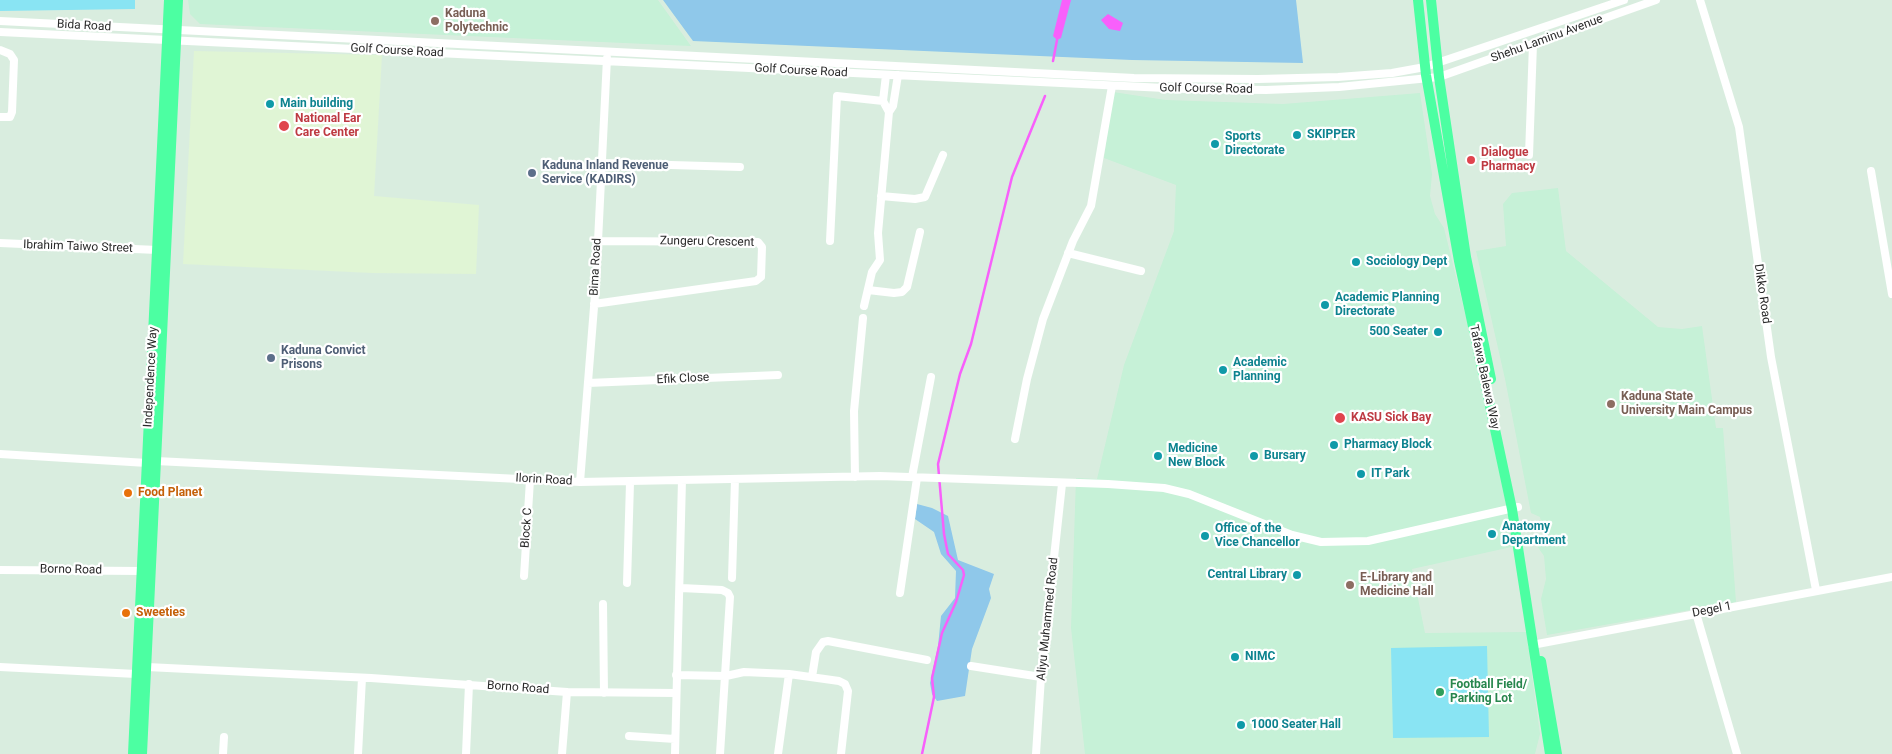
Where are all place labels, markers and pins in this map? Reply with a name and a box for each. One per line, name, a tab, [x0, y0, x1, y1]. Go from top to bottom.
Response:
place label: Kaduna Polytechnic	[445, 7, 508, 35]
marker: Kaduna Polytechnic	[429, 15, 441, 27]
place label: Main building	[280, 97, 353, 111]
marker: Main building	[264, 98, 276, 110]
place label: National Ear Care Center	[295, 112, 361, 140]
marker: National Ear Care Center	[277, 119, 291, 133]
place label: SKIPPER	[1307, 128, 1355, 142]
marker: SKIPPER	[1291, 129, 1303, 141]
place label: Sports Directorate	[1225, 130, 1285, 158]
marker: Sports Directorate	[1209, 138, 1221, 150]
place label: Dialogue Pharmacy	[1481, 146, 1535, 174]
marker: Dialogue Pharmacy	[1465, 154, 1477, 166]
place label: Kaduna Inland Revenue Service (KADIRS)	[542, 159, 668, 187]
marker: Kaduna Inland Revenue Service (KADIRS)	[526, 167, 538, 179]
place label: Sociology Dept	[1366, 255, 1447, 269]
marker: Sociology Dept	[1350, 256, 1362, 268]
place label: Academic Planning Directorate	[1335, 291, 1439, 319]
marker: Academic Planning Directorate	[1319, 299, 1331, 311]
place label: 500 Seater	[1369, 325, 1428, 339]
marker: 500 Seater	[1432, 326, 1444, 338]
place label: Kaduna Convict Prisons	[281, 344, 366, 372]
marker: Kaduna Convict Prisons	[265, 352, 277, 364]
place label: Academic Planning	[1233, 356, 1287, 384]
marker: Academic Planning	[1217, 364, 1229, 376]
place label: Kaduna State University Main Campus	[1621, 390, 1752, 418]
marker: Kaduna State University Main Campus	[1605, 398, 1617, 410]
marker: KASU Sick Bay	[1333, 411, 1347, 425]
place label: KASU Sick Bay	[1351, 411, 1431, 425]
place label: Pharmacy Block	[1344, 438, 1432, 452]
marker: Pharmacy Block	[1328, 439, 1340, 451]
place label: Medicine New Block	[1168, 442, 1225, 470]
place label: Bursary	[1264, 449, 1306, 463]
marker: Medicine New Block	[1152, 450, 1164, 462]
marker: Bursary	[1248, 450, 1260, 462]
place label: IT Park	[1371, 467, 1410, 481]
marker: IT Park	[1355, 468, 1367, 480]
place label: Food Planet	[138, 486, 202, 500]
marker: Food Planet	[122, 487, 134, 499]
place label: Anatomy Department	[1502, 520, 1566, 548]
place label: Office of the Vice Chancellor	[1215, 522, 1300, 550]
marker: Anatomy Department	[1486, 528, 1498, 540]
marker: Office of the Vice Chancellor	[1199, 530, 1211, 542]
place label: Central Library	[1208, 568, 1287, 582]
marker: Central Library	[1291, 569, 1303, 581]
place label: E-Library and Medicine Hall	[1360, 571, 1434, 599]
marker: E-Library and Medicine Hall	[1344, 579, 1356, 591]
place label: Sweeties	[136, 606, 185, 620]
marker: Sweeties	[120, 607, 132, 619]
place label: NIMC	[1245, 650, 1275, 664]
marker: NIMC	[1229, 651, 1241, 663]
place label: Football Field/ Parking Lot	[1450, 678, 1527, 706]
marker: Football Field/ Parking Lot	[1434, 686, 1446, 698]
place label: 1000 Seater Hall	[1251, 718, 1341, 732]
marker: 1000 Seater Hall	[1235, 719, 1247, 731]

